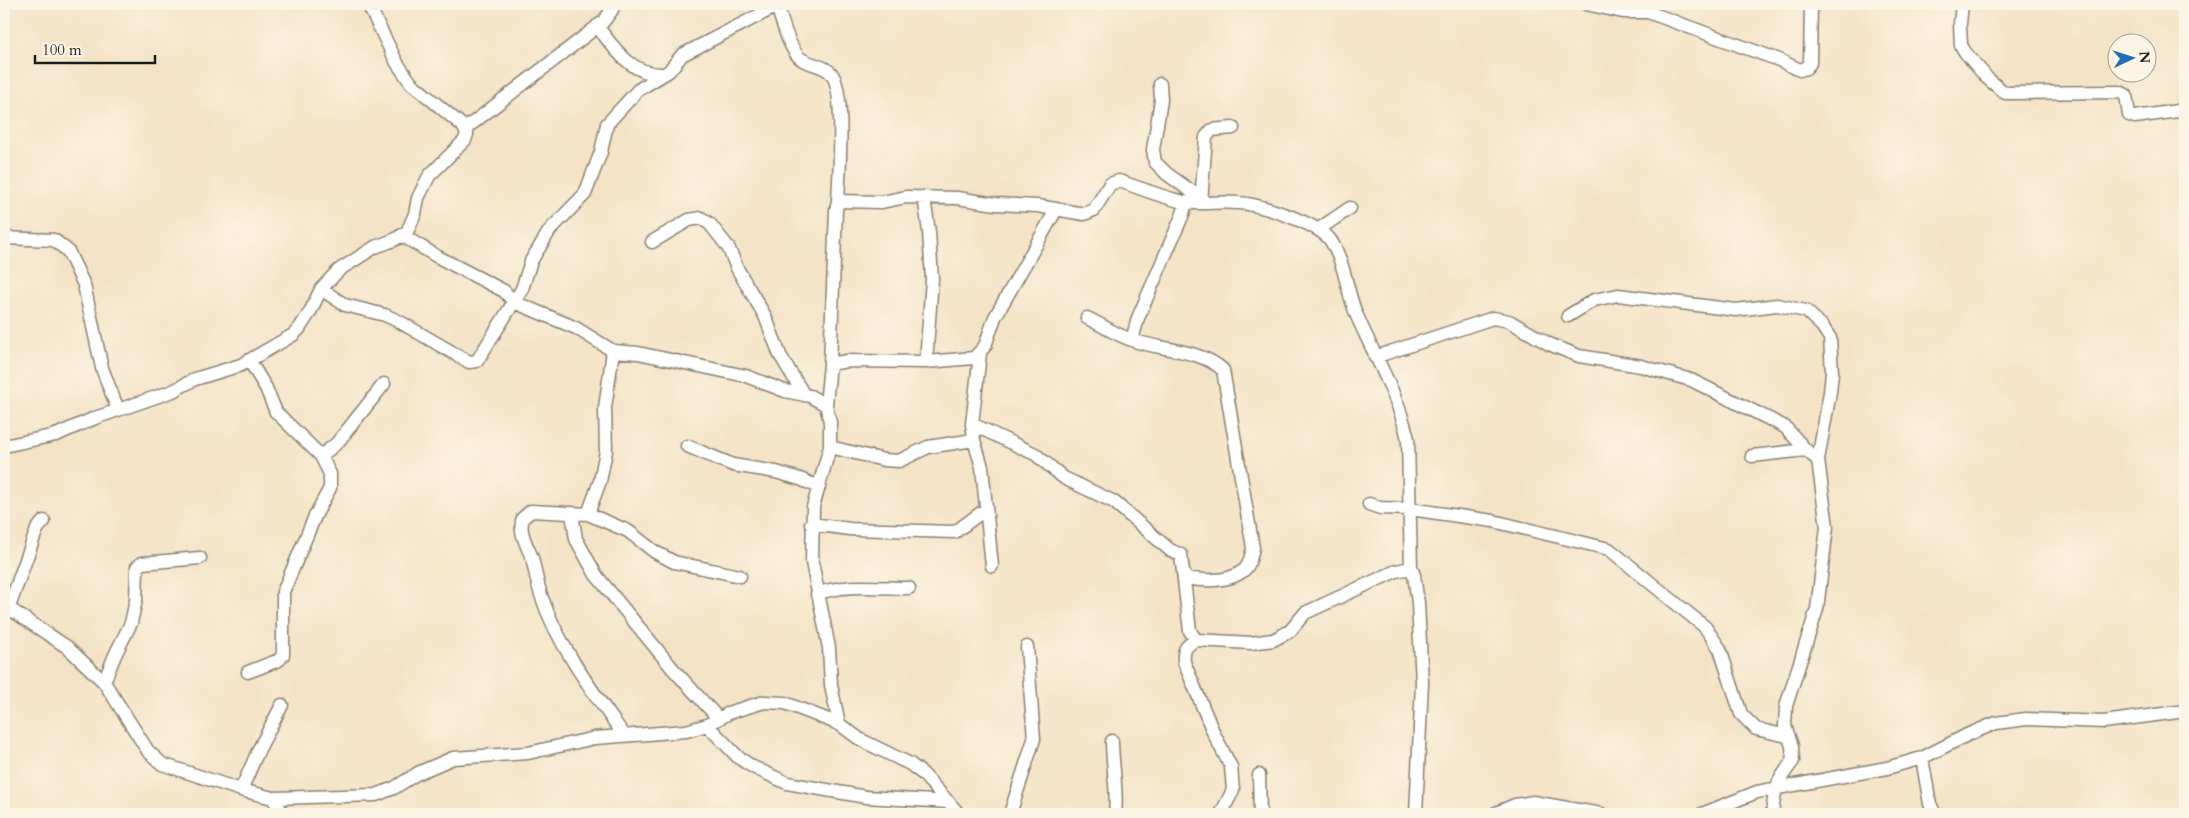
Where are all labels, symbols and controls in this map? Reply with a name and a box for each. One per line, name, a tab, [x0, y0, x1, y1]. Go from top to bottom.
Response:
scale bar	[35, 32, 155, 64]
north arrow	[2106, 32, 2156, 82]
text: 100 m	[42, 40, 82, 60]
text: N	[2135, 50, 2154, 64]

